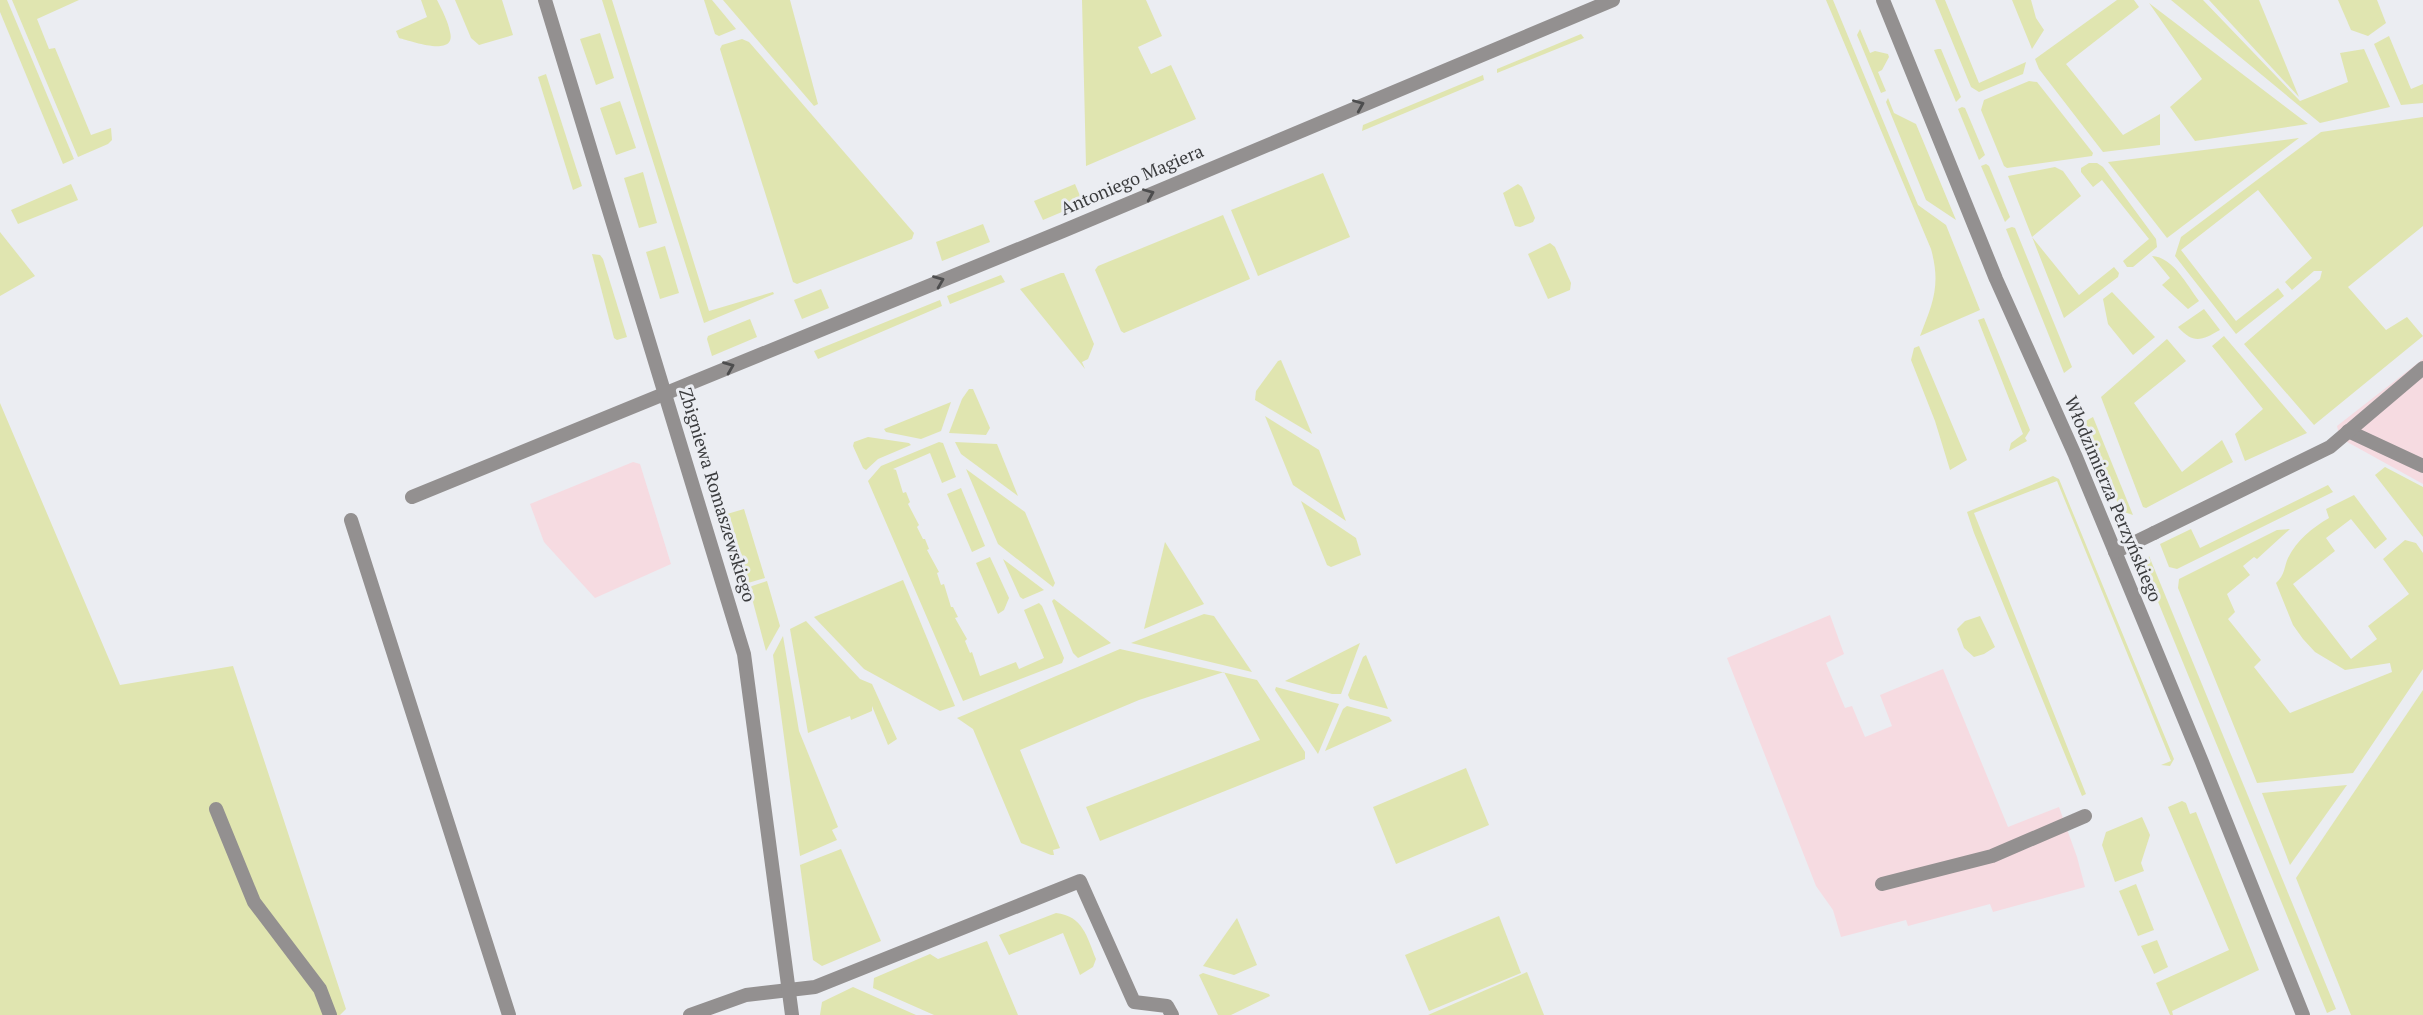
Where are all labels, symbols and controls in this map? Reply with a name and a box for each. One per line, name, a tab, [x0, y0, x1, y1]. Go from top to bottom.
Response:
one-way arrow	[1352, 99, 1364, 113]
street label: Antoniego Magiera	[1056, 138, 1207, 220]
one-way arrow	[1142, 188, 1155, 202]
one-way arrow	[932, 275, 945, 289]
one-way arrow	[721, 361, 734, 375]
street label: Zbigniewa Romaszewskiego	[674, 385, 762, 605]
street label: Włodzimierza Perzyńskiego	[2060, 392, 2168, 605]

